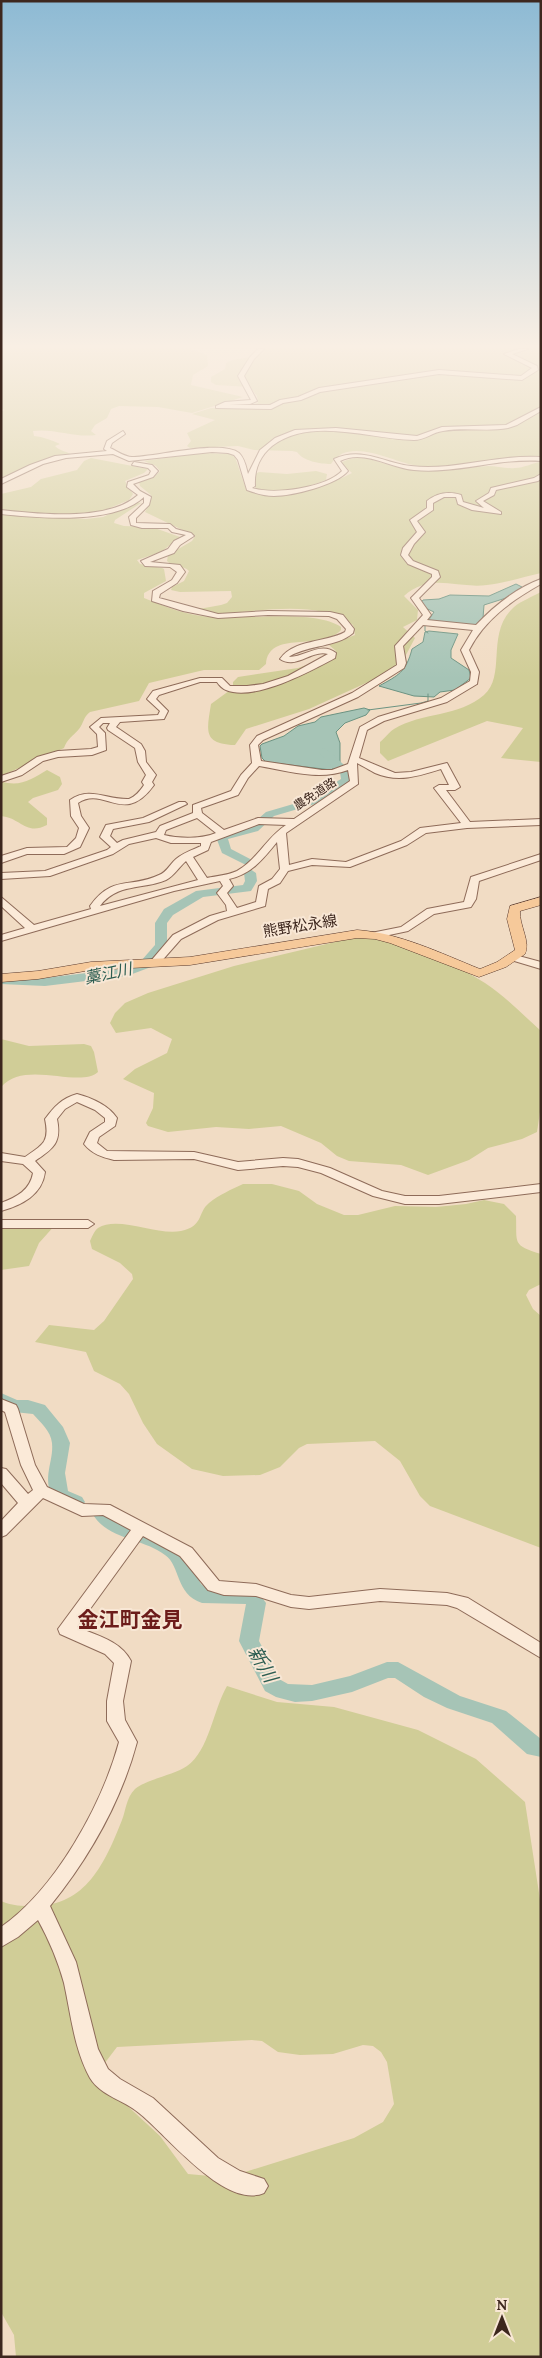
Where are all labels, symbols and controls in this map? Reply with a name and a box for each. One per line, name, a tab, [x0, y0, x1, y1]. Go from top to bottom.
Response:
street label: 農免道路	[291, 774, 339, 813]
street label: 熊野松永線	[261, 910, 338, 941]
water label: 藁江川	[82, 958, 136, 988]
district label: 金江町金見	[78, 1606, 183, 1633]
water label: 新川	[243, 1642, 284, 1688]
north arrow	[477, 2293, 527, 2343]
text: N	[497, 2296, 508, 2314]

